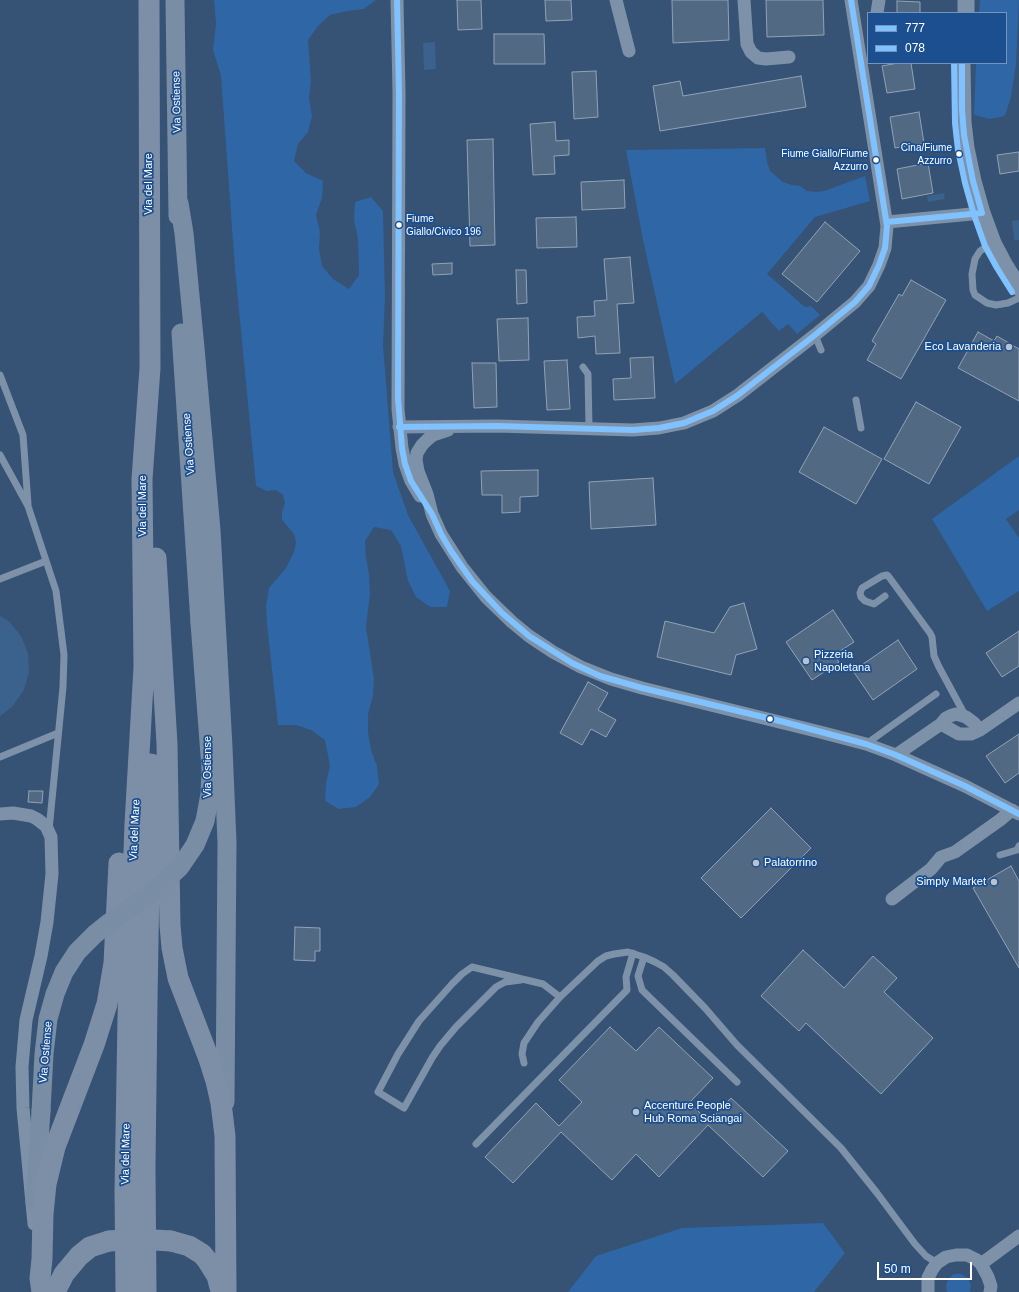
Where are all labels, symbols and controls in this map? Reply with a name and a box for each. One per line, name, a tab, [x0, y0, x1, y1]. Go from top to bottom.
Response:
legend	[867, 12, 1007, 64]
text: 777	[905, 21, 925, 35]
text: 078	[905, 41, 925, 55]
street label: Via Ostiense	[170, 71, 184, 133]
place label: Cina/Fiume Azzurro	[901, 142, 952, 166]
place label: Fiume Giallo/Fiume Azzurro	[781, 148, 868, 172]
marker: Cina/Fiume Azzurro	[954, 149, 964, 159]
street label: Via del Mare	[142, 153, 156, 215]
marker: Fiume Giallo/Fiume Azzurro	[871, 155, 881, 165]
place label: Fiume Giallo/Civico 196	[406, 213, 481, 236]
marker: Fiume Giallo/Civico 196	[394, 220, 404, 230]
place label: Eco Lavanderia	[925, 340, 1001, 354]
marker: Eco Lavanderia	[1004, 342, 1014, 352]
street label: Via Ostiense	[180, 413, 198, 475]
street label: Via del Mare	[136, 475, 150, 537]
place label: Pizzeria Napoletana	[814, 648, 870, 674]
marker: Pizzeria Napoletana	[801, 656, 811, 666]
unlabelled marker	[765, 714, 775, 724]
street label: Via Ostiense	[201, 736, 215, 798]
street label: Via del Mare	[127, 799, 143, 861]
place label: Palatorrino	[764, 856, 817, 870]
marker: Palatorrino	[751, 858, 761, 868]
place label: Simply Market	[916, 875, 986, 889]
marker: Simply Market	[989, 877, 999, 887]
street label: Via Ostiense	[37, 1020, 55, 1084]
place label: Accenture People Hub Roma Sciangai	[644, 1099, 742, 1125]
marker: Accenture People Hub Roma Sciangai	[631, 1107, 641, 1117]
street label: Via del Mare	[119, 1123, 133, 1185]
scale bar	[879, 1254, 974, 1280]
text: 50 m	[884, 1262, 911, 1276]

